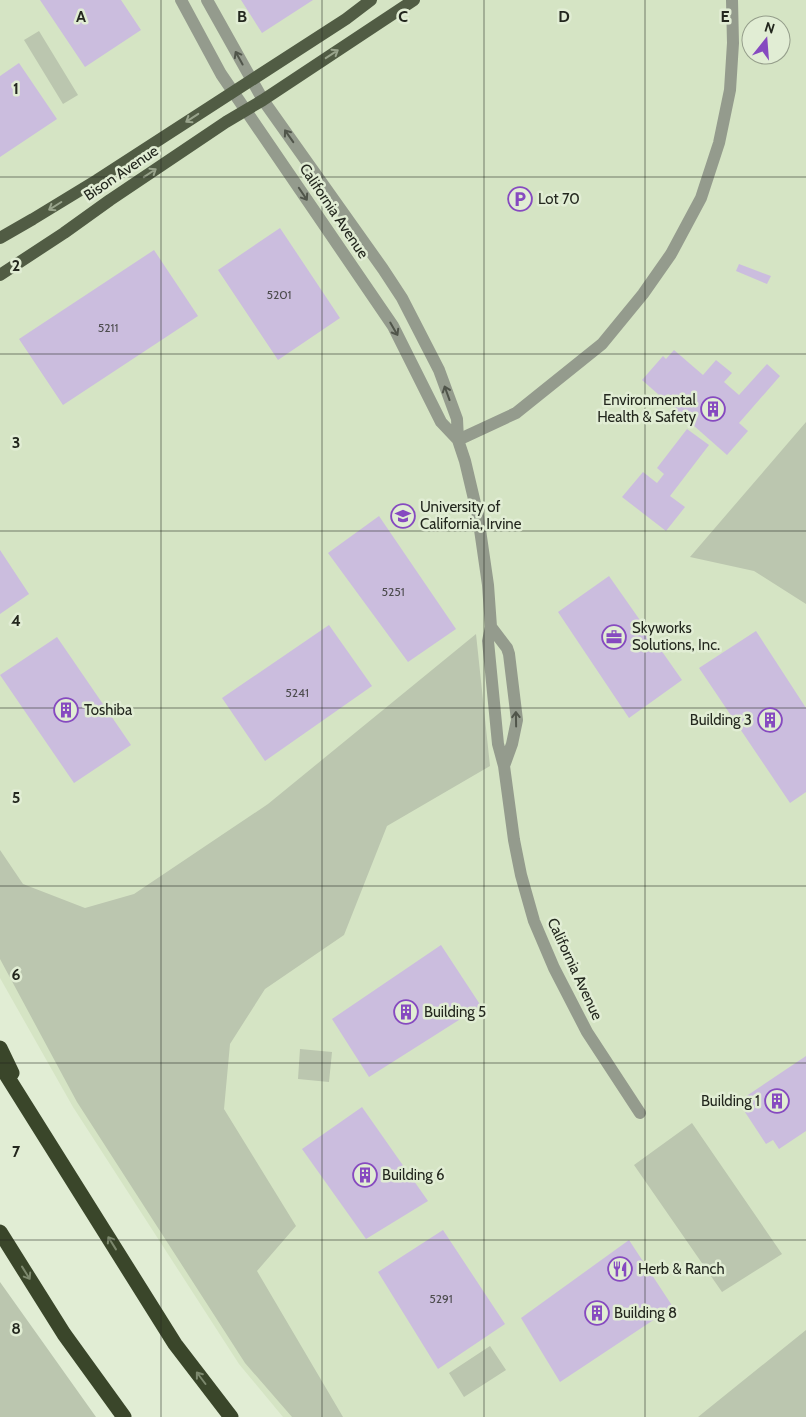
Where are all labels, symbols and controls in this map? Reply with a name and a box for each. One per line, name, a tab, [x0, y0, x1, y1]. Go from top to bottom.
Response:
text: A	[76, 7, 86, 26]
text: B	[237, 7, 247, 26]
text: C	[398, 7, 408, 26]
text: D	[558, 7, 570, 26]
text: E	[720, 7, 730, 26]
north arrow	[741, 15, 791, 65]
text: N	[762, 18, 777, 38]
one-way arrow	[325, 49, 339, 59]
one-way arrow	[234, 51, 244, 66]
text: 1	[13, 79, 19, 98]
one-way arrow	[185, 113, 199, 123]
one-way arrow	[284, 130, 294, 144]
street label: Bison Avenue	[80, 141, 162, 204]
street label: California Avenue	[296, 160, 373, 262]
one-way arrow	[143, 168, 157, 178]
parking icon: Lot 70	[507, 186, 533, 212]
one-way arrow	[297, 187, 308, 201]
place label: Lot 70	[538, 190, 580, 208]
one-way arrow	[49, 201, 63, 211]
text: 2	[12, 256, 20, 275]
house number: 5201	[266, 287, 292, 302]
house number: 5211	[98, 320, 118, 335]
one-way arrow	[389, 321, 399, 335]
one-way arrow	[442, 386, 451, 401]
place label: Environmental Health & Safety	[597, 391, 696, 426]
building icon: Environmental Health & Safety	[700, 396, 726, 422]
text: 3	[12, 433, 20, 452]
place label: University of California, Irvine	[420, 498, 522, 533]
school or university icon: University of California, Irvine	[390, 503, 416, 529]
house number: 5251	[381, 584, 405, 599]
text: 4	[11, 611, 21, 630]
place label: Skyworks Solutions, Inc.	[632, 619, 720, 654]
office icon: Skyworks Solutions, Inc.	[601, 624, 627, 650]
house number: 5241	[285, 685, 309, 700]
building icon: Toshiba	[53, 697, 79, 723]
place label: Toshiba	[84, 701, 133, 719]
building icon: Building 3	[757, 707, 783, 733]
one-way arrow	[511, 711, 521, 728]
place label: Building 3	[690, 711, 752, 729]
text: 5	[12, 788, 20, 807]
street label: California Avenue	[543, 915, 607, 1023]
text: 6	[12, 965, 21, 984]
building icon: Building 5	[393, 999, 419, 1025]
place label: Building 5	[424, 1003, 486, 1021]
building icon: Building 1	[764, 1088, 790, 1114]
place label: Building 1	[701, 1092, 760, 1110]
text: 7	[12, 1142, 21, 1161]
building icon: Building 6	[352, 1162, 378, 1188]
place label: Building 6	[382, 1166, 445, 1184]
one-way arrow	[106, 1236, 116, 1250]
restaurant icon: Herb & Ranch	[607, 1256, 633, 1282]
place label: Herb & Ranch	[638, 1260, 725, 1278]
one-way arrow	[21, 1266, 31, 1280]
house number: 5291	[429, 1291, 453, 1306]
building icon: Building 8	[584, 1300, 610, 1326]
place label: Building 8	[614, 1304, 677, 1322]
text: 8	[11, 1319, 21, 1338]
one-way arrow	[196, 1372, 207, 1385]

